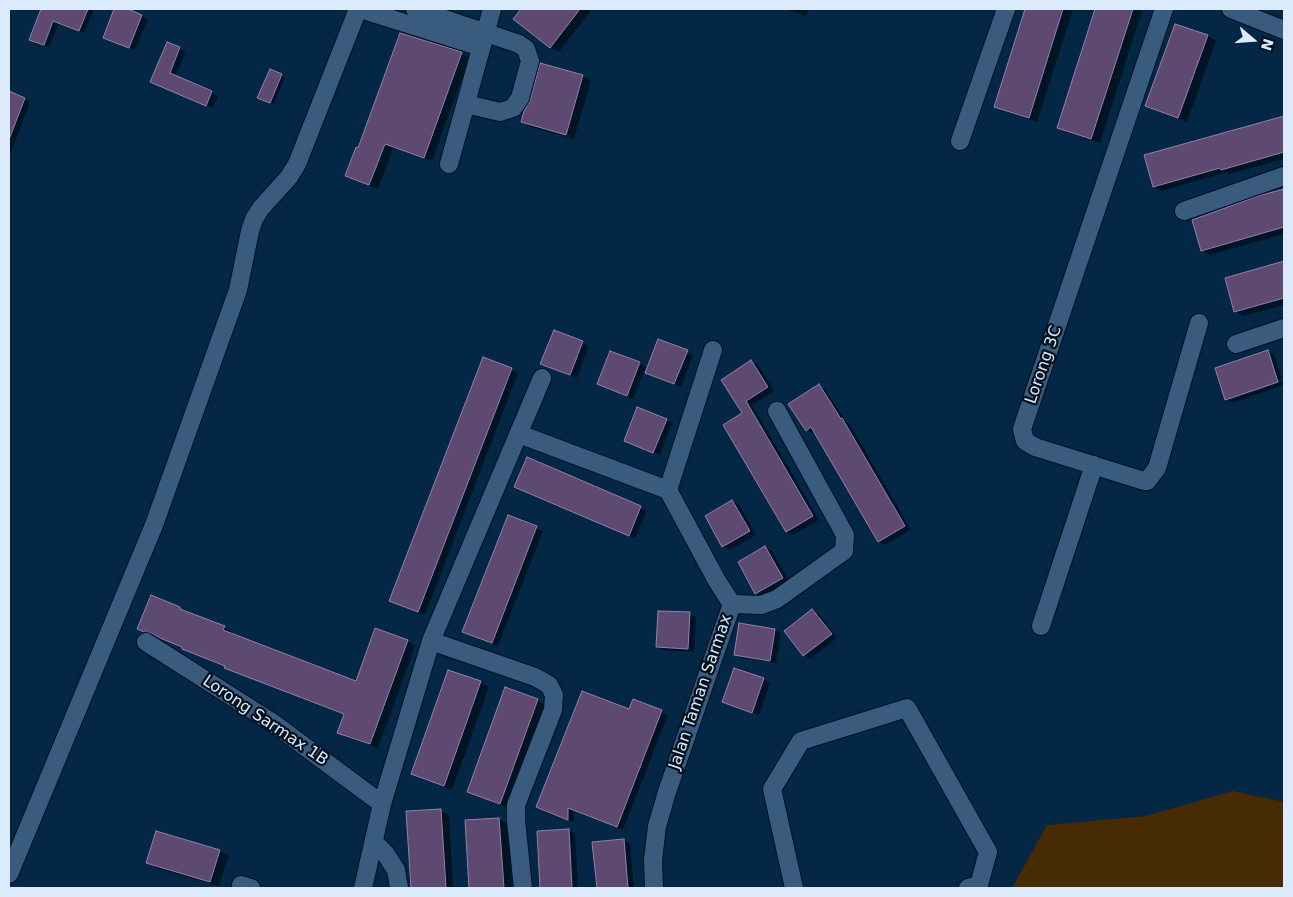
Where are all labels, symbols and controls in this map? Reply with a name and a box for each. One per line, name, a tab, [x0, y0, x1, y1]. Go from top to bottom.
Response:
north arrow	[1228, 15, 1278, 65]
text: N	[1258, 37, 1277, 53]
street label: Lorong 3C	[1022, 323, 1066, 407]
street label: Jalan Taman Sarmax	[665, 612, 737, 772]
street label: Lorong Sarmax 1B	[199, 672, 331, 770]

